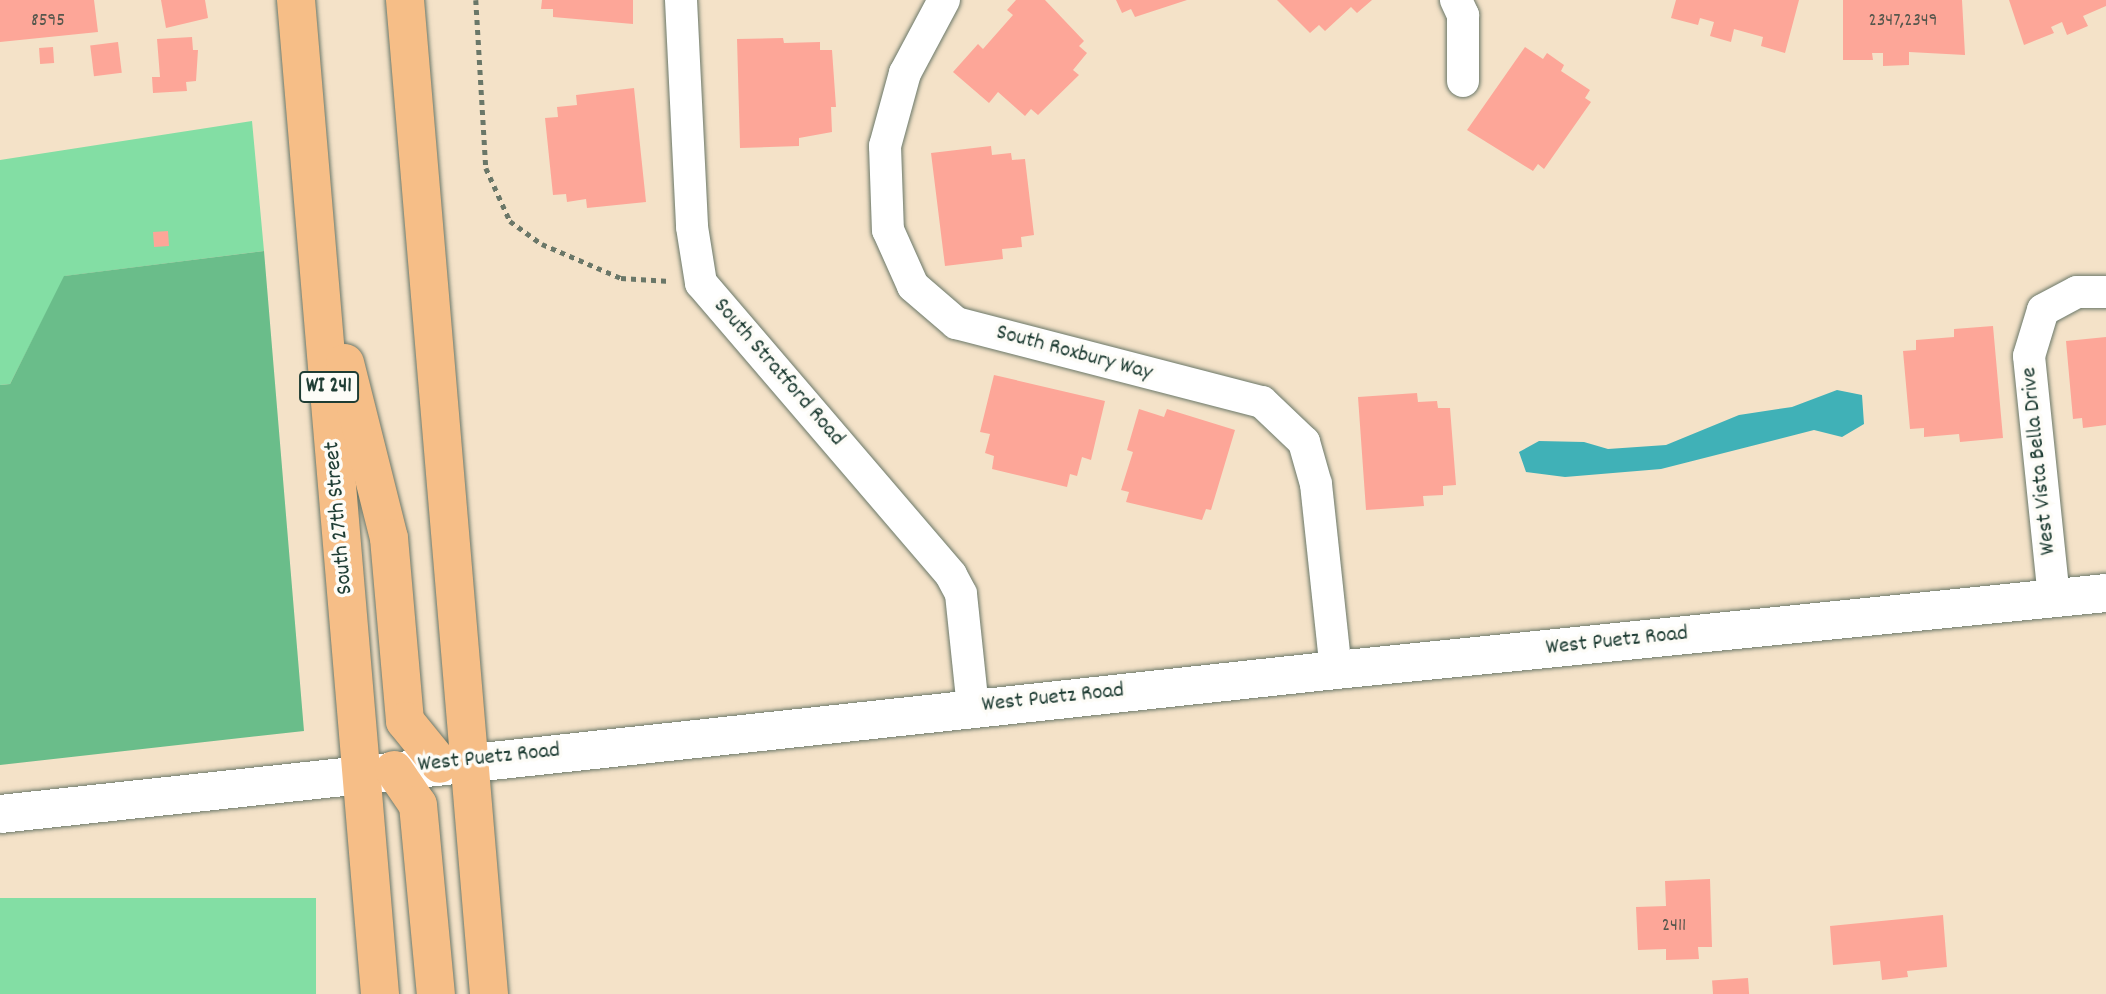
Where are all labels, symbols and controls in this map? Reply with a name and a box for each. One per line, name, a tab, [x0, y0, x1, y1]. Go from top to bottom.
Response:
house number: 8595	[31, 11, 65, 33]
house number: 2347,2349	[1869, 11, 1937, 33]
street label: South Stratford Road	[706, 293, 850, 453]
street label: South Roxbury Way	[993, 320, 1155, 388]
street label: West Vista Bella Drive	[2016, 366, 2064, 556]
road number: WI 241	[298, 370, 360, 404]
street label: South 27th Street	[320, 440, 360, 596]
street label: West Puetz Road	[1545, 621, 1689, 663]
street label: West Puetz Road	[981, 678, 1125, 720]
street label: West Puetz Road	[417, 738, 561, 780]
house number: 2411	[1662, 916, 1686, 938]

